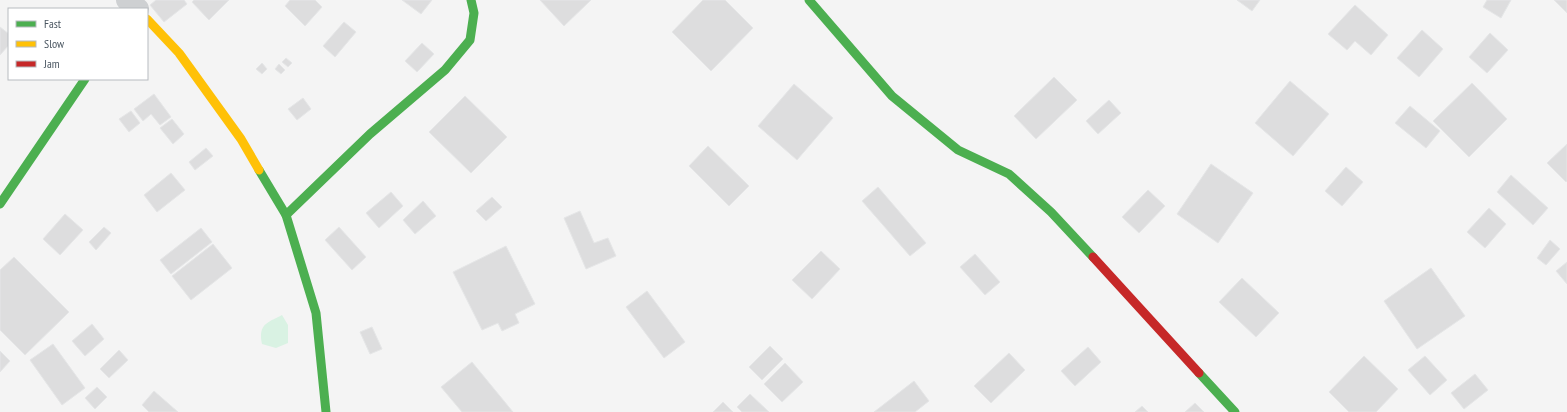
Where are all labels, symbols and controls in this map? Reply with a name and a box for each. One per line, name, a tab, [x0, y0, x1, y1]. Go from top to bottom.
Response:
legend	[8, 8, 148, 80]
text: Fast	[44, 16, 62, 31]
text: Slow	[44, 36, 65, 51]
text: Jam	[43, 56, 60, 71]

